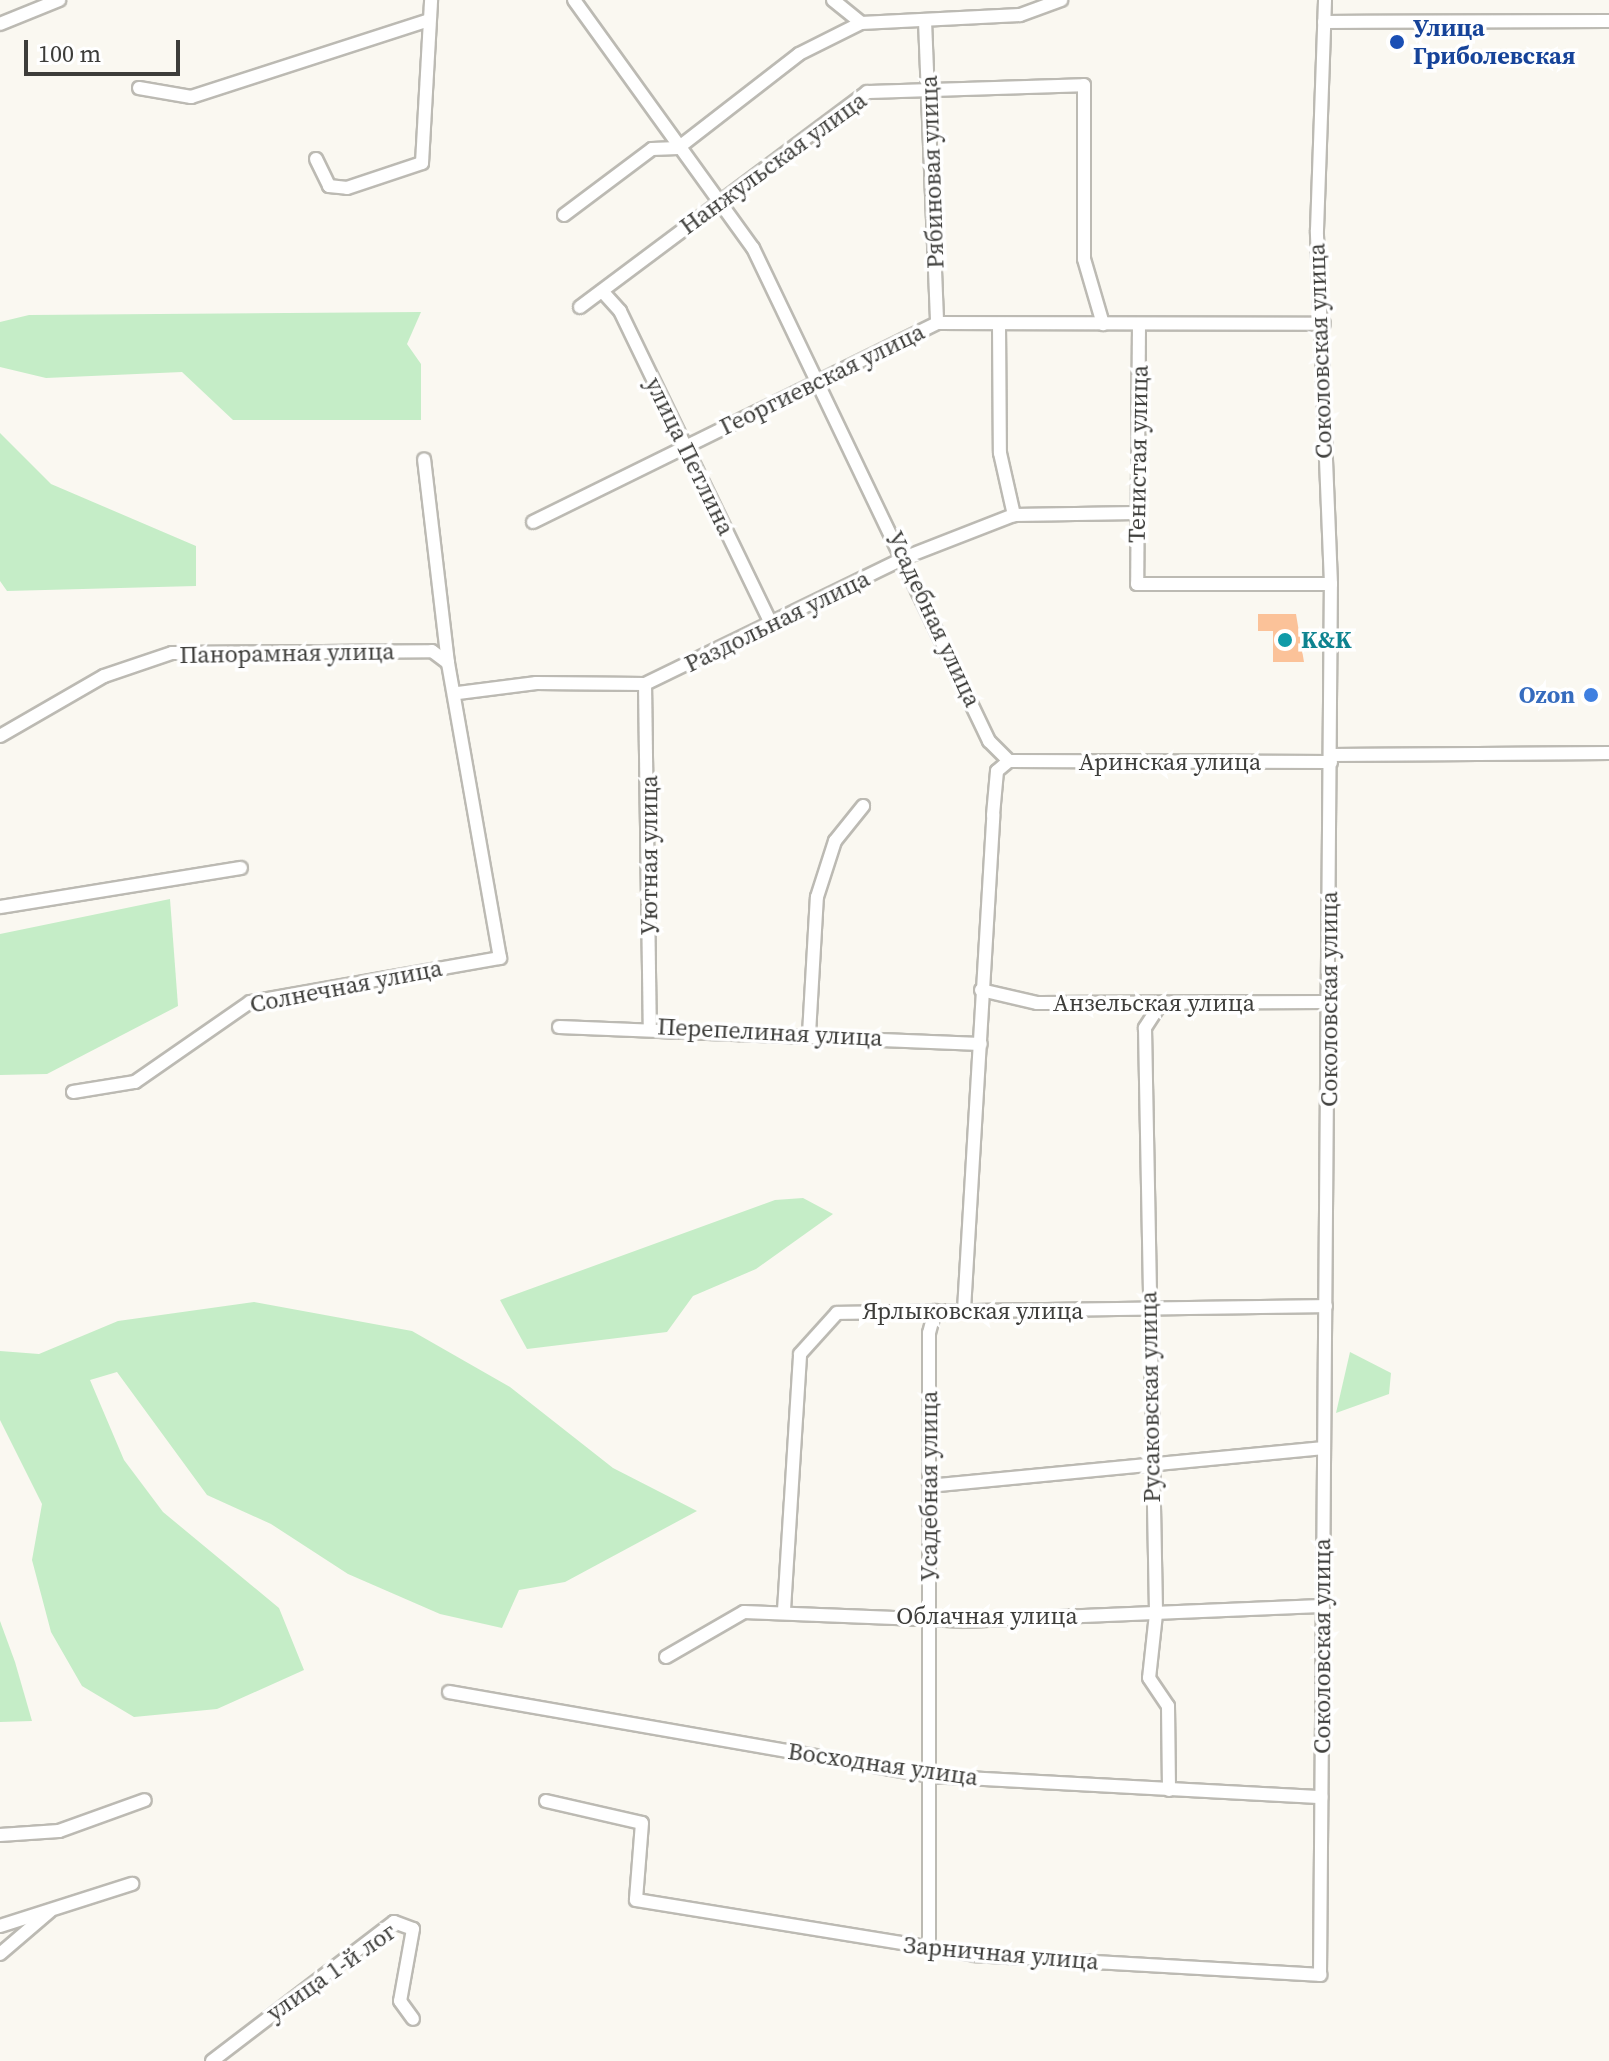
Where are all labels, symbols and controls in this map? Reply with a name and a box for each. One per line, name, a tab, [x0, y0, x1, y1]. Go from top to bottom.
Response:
place label: Улица Гриболевская	[1413, 14, 1576, 70]
scale bar	[28, 24, 184, 74]
marker: Улица Гриболевская	[1388, 33, 1406, 51]
text: 100 m	[38, 37, 101, 70]
street label: Рябиновая улица	[914, 75, 950, 269]
street label: Нанжульская улица	[674, 86, 872, 240]
street label: Соколовская улица	[1302, 243, 1338, 459]
street label: Георгиевская улица	[715, 317, 929, 441]
street label: Тенистая улица	[1122, 365, 1154, 543]
street label: улица Петлина	[639, 372, 741, 540]
street label: Усадебная улица	[881, 527, 987, 711]
street label: Раздольная улица	[680, 564, 874, 678]
place label: K&K	[1301, 626, 1352, 654]
marker: K&K	[1276, 631, 1294, 649]
street label: Панорамная улица	[179, 637, 395, 669]
place label: Ozon	[1519, 681, 1575, 709]
marker: Ozon	[1582, 686, 1600, 704]
street label: Аринская улица	[1079, 748, 1261, 776]
street label: Уютная улица	[635, 775, 663, 935]
street label: Соколовская улица	[1315, 891, 1343, 1107]
street label: Солнечная улица	[247, 953, 445, 1019]
street label: Анзельская улица	[1053, 989, 1255, 1017]
street label: Перепелиная улица	[657, 1012, 883, 1052]
street label: Русаковская улица	[1134, 1291, 1166, 1503]
street label: Ярлыковская улица	[862, 1297, 1084, 1325]
street label: Усадебная улица	[915, 1391, 943, 1581]
street label: Соколовская улица	[1308, 1538, 1336, 1754]
street label: Облачная улица	[896, 1602, 1078, 1630]
street label: Восходная улица	[786, 1736, 980, 1792]
street label: улица 1-й лог	[261, 1917, 401, 2027]
street label: Зарничная улица	[902, 1930, 1100, 1976]

